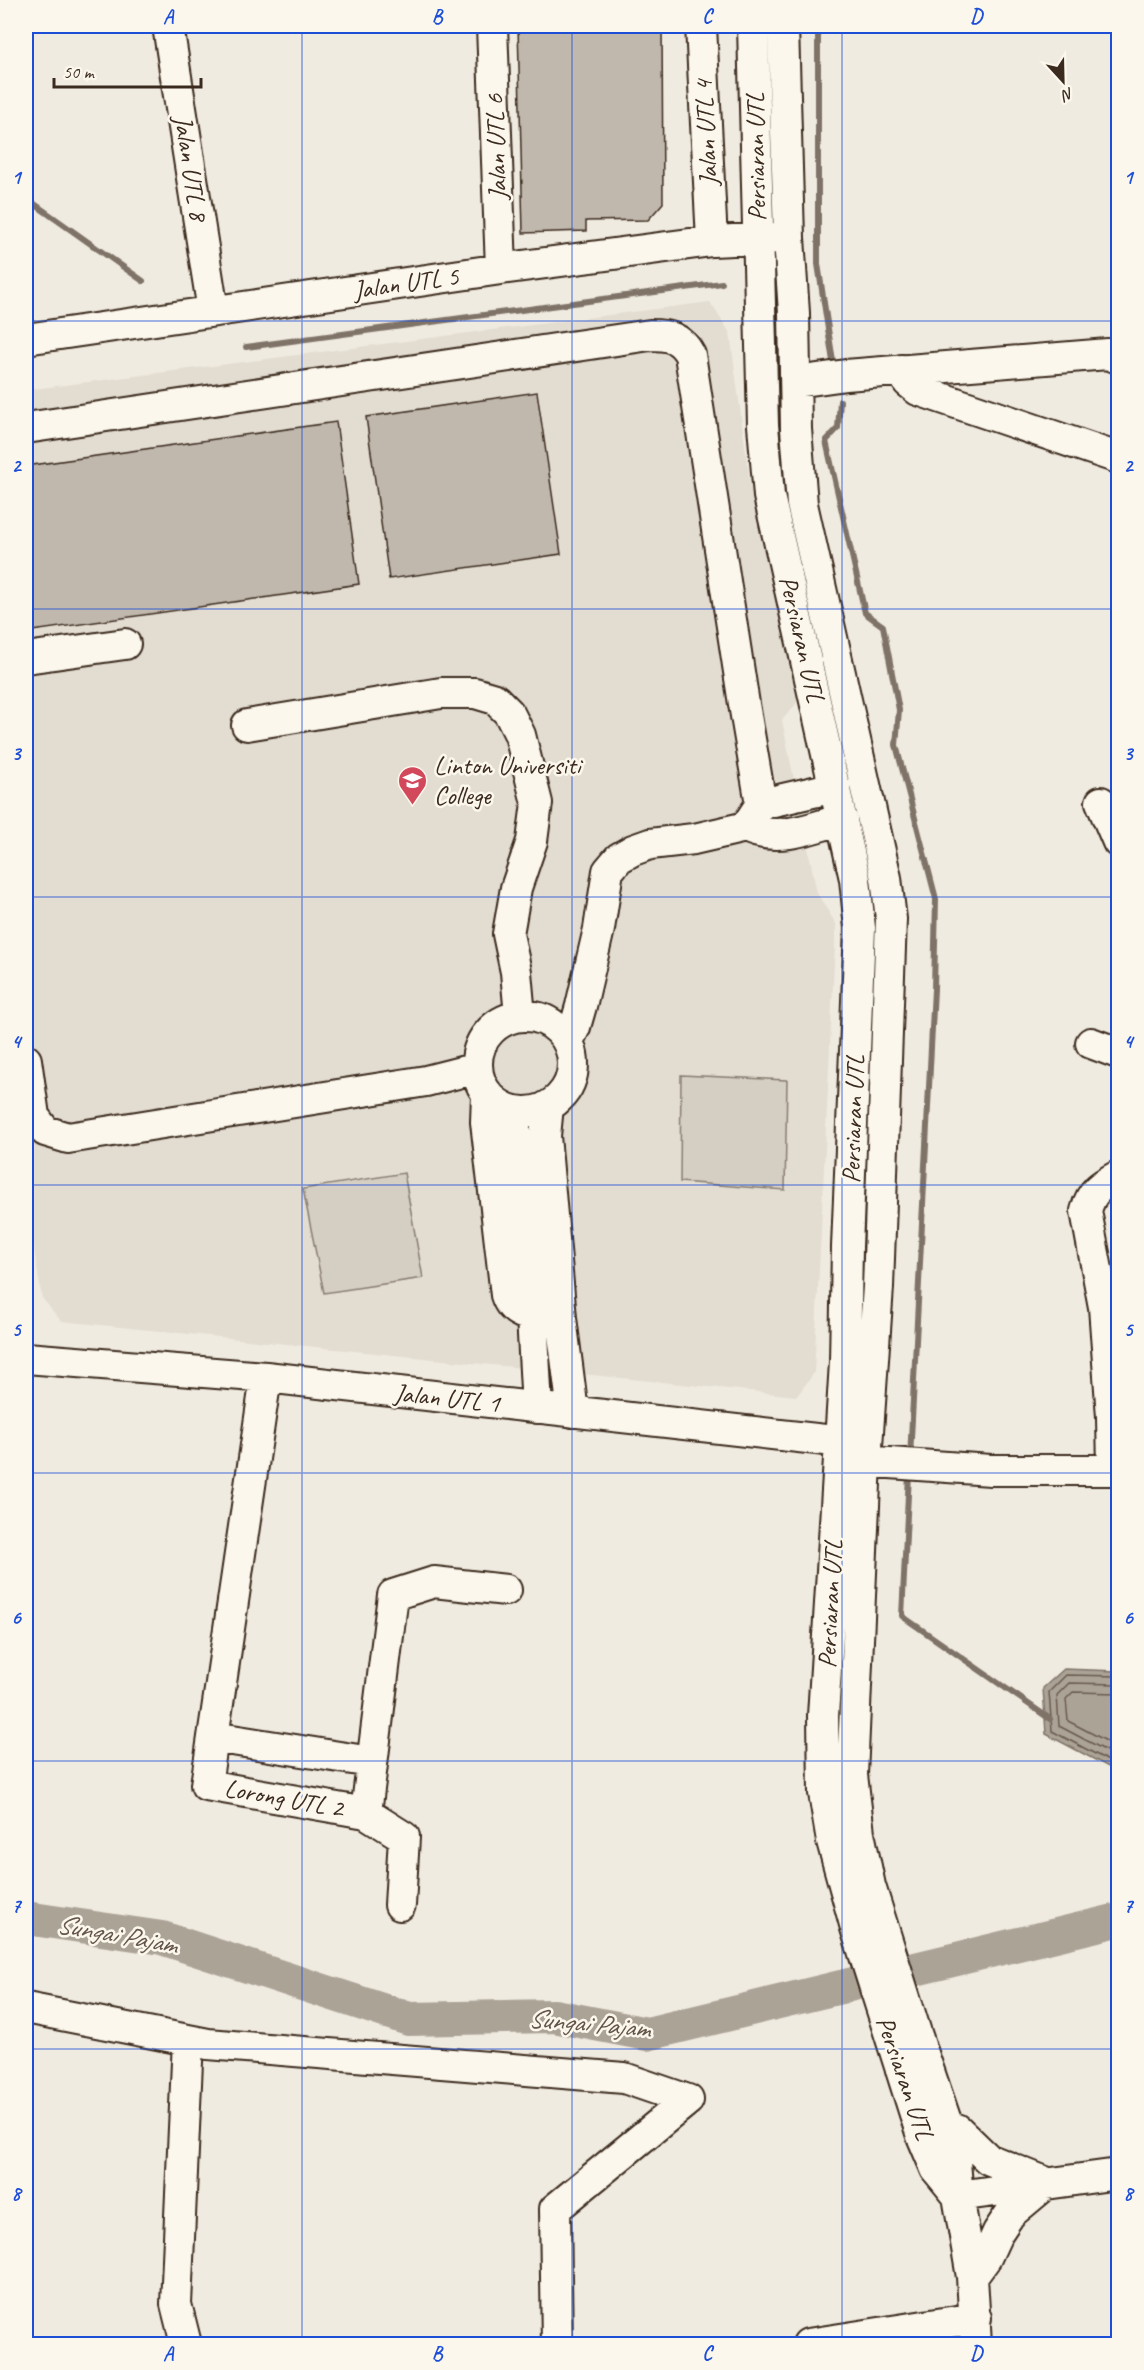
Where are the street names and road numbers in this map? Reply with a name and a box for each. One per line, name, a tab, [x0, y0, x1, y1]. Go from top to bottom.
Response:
street label: Jalan UTL 4	[687, 77, 725, 189]
street label: Jalan UTL 6	[478, 92, 514, 202]
street label: Persiaran UTL	[738, 92, 774, 222]
street label: Jalan UTL 8	[166, 111, 216, 225]
street label: Jalan UTL 5	[349, 259, 462, 307]
street label: Persiaran UTL	[771, 573, 833, 706]
street label: Persiaran UTL	[834, 1053, 872, 1184]
street label: Jalan UTL 1	[391, 1376, 503, 1420]
street label: Persiaran UTL	[810, 1538, 850, 1669]
street label: Lorong UTL 2	[222, 1771, 348, 1825]
street label: Persiaran UTL	[868, 2012, 942, 2145]

